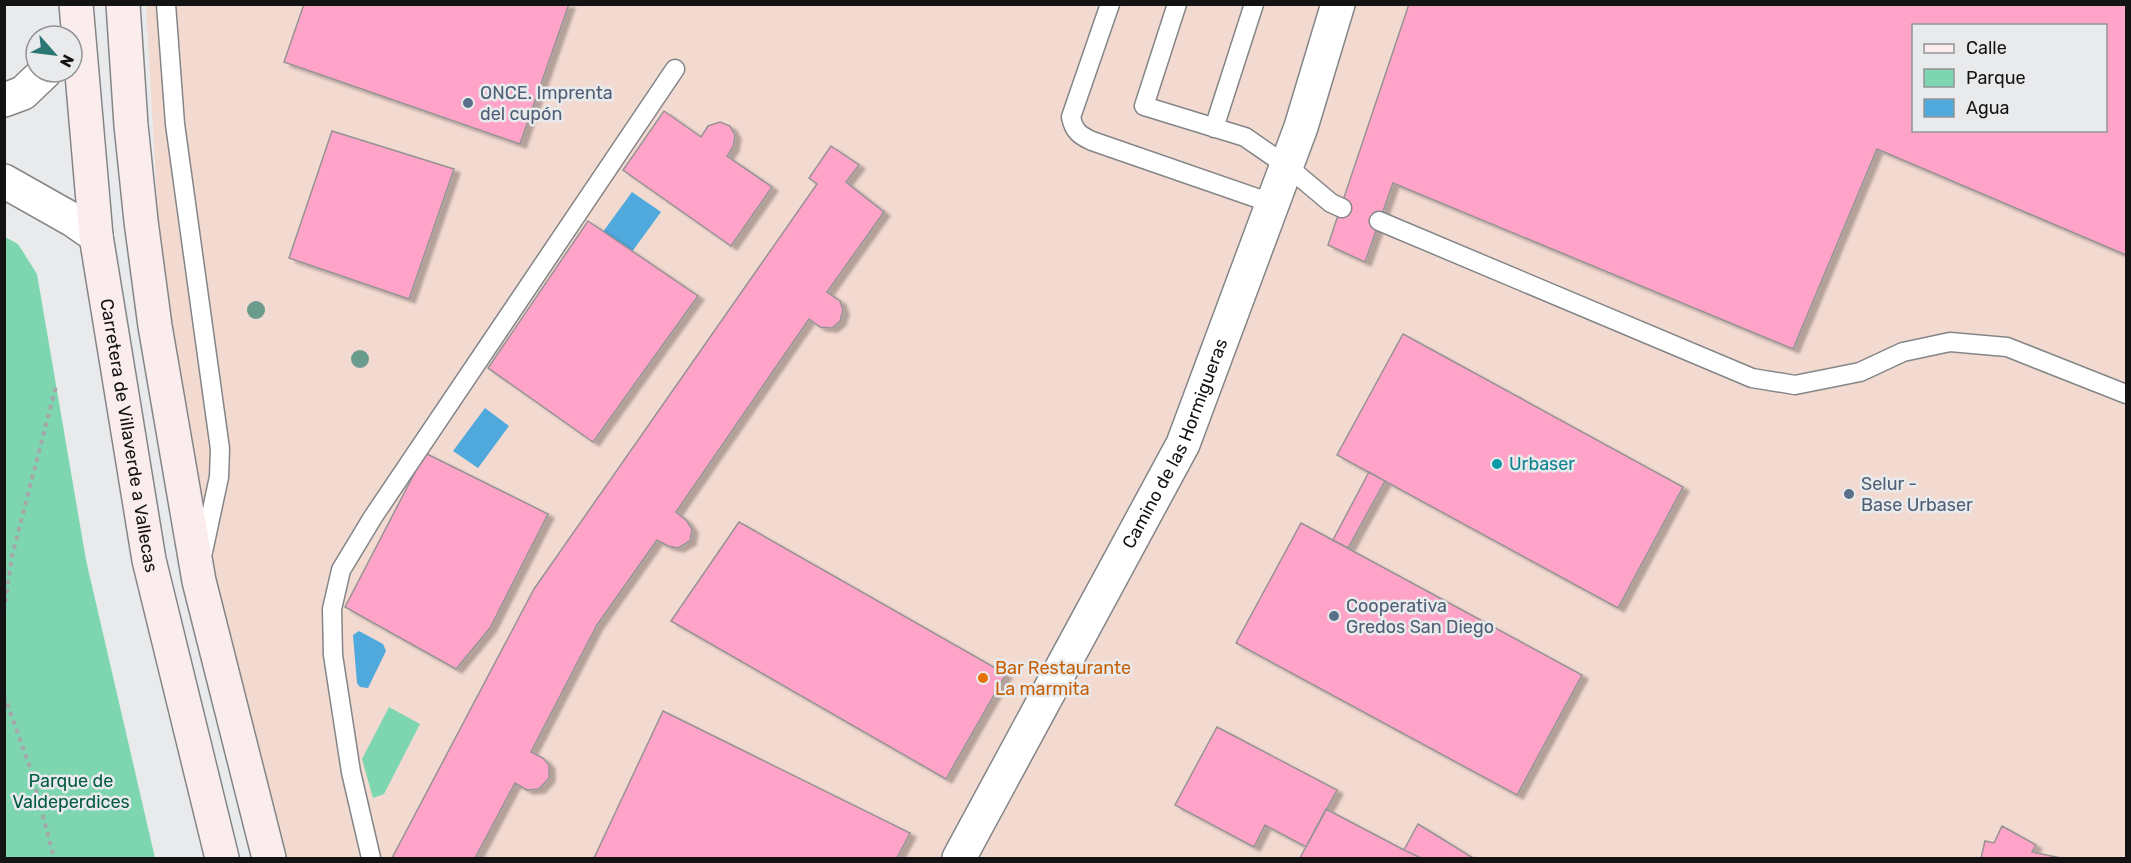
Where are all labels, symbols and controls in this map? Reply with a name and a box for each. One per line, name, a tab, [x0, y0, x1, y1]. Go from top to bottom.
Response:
north arrow	[24, 24, 84, 84]
legend	[1912, 24, 2107, 132]
text: Calle	[1966, 37, 2007, 59]
text: N	[56, 51, 78, 70]
text: Parque	[1966, 67, 2026, 89]
place label: ONCE. Imprenta del cupón	[480, 82, 613, 125]
marker: ONCE. Imprenta del cupón	[461, 96, 475, 110]
text: Agua	[1966, 97, 2009, 119]
street label: Carretera de Villaverde a Vallecas	[95, 297, 163, 575]
street label: Camino de las Hormigueras	[1118, 335, 1232, 552]
place label: Urbaser	[1509, 453, 1575, 475]
marker: Urbaser	[1490, 457, 1504, 471]
place label: Selur - Base Urbaser	[1861, 473, 1973, 516]
marker: Selur - Base Urbaser	[1842, 487, 1856, 501]
place label: Cooperativa Gredos San Diego	[1346, 595, 1494, 638]
marker: Cooperativa Gredos San Diego	[1327, 609, 1341, 623]
place label: Bar Restaurante La marmita	[995, 657, 1131, 700]
marker: Bar Restaurante La marmita	[976, 671, 990, 685]
park label: Parque de Valdeperdices	[12, 770, 130, 813]

